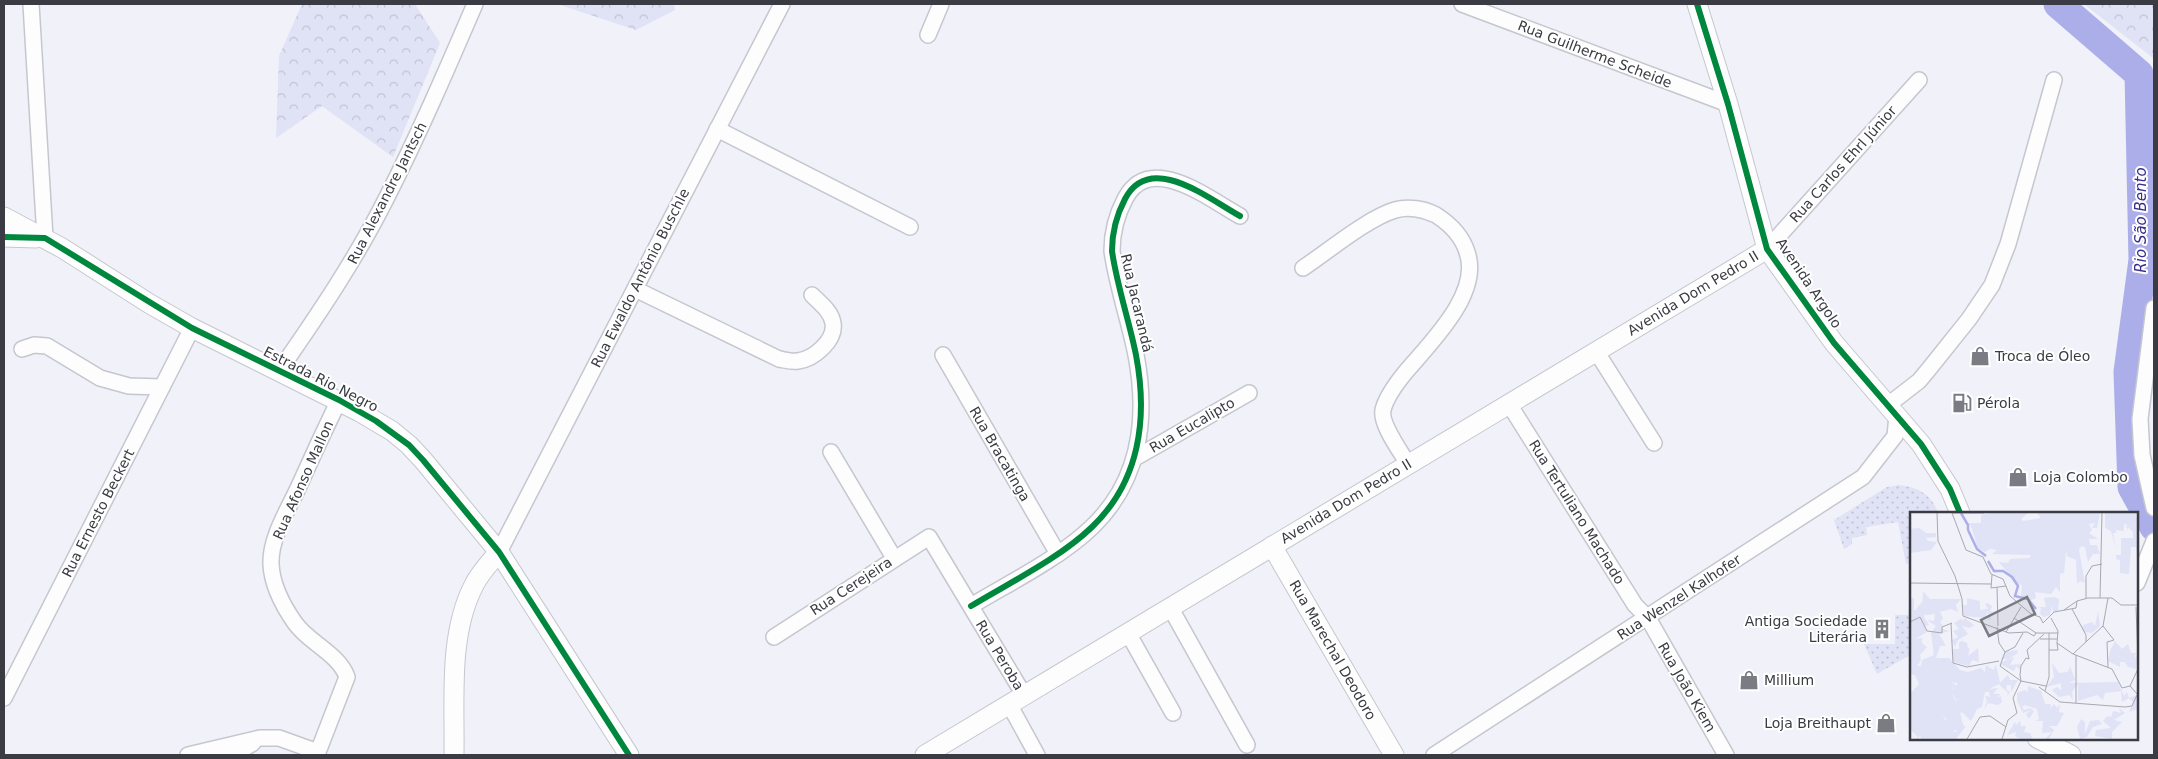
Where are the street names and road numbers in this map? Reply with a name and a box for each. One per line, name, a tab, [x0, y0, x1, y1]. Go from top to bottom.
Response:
street label: Rua Guilherme Scheide	[1516, 17, 1674, 91]
street label: Rua Carlos Ehrl Júnior	[1786, 102, 1900, 226]
street label: Rua Alexandre Jantsch	[344, 119, 430, 267]
street label: Rua Ewaldo Antônio Buschle	[588, 186, 692, 370]
street label: Avenida Argolo	[1773, 235, 1845, 331]
street label: Avenida Dom Pedro II	[1625, 248, 1761, 338]
street label: Rua Jacarandá	[1118, 252, 1156, 354]
street label: Estrada Rio Negro	[261, 343, 381, 415]
street label: Rua Eucalipto	[1147, 394, 1237, 456]
street label: Rua Bracatinga	[966, 404, 1034, 504]
street label: Rua Afonso Mallon	[270, 418, 336, 542]
street label: Rua Tertuliano Machado	[1526, 437, 1628, 587]
street label: Rua Ernesto Beckert	[59, 446, 138, 580]
street label: Avenida Dom Pedro II	[1278, 456, 1414, 546]
street label: Rua Wenzel Kalhofer	[1614, 551, 1744, 643]
street label: Rua Cerejeira	[807, 554, 895, 618]
street label: Rua Marechal Deodoro	[1286, 577, 1380, 723]
street label: Rua Peroba	[973, 617, 1027, 693]
street label: Rua João Kiem	[1655, 639, 1719, 735]

